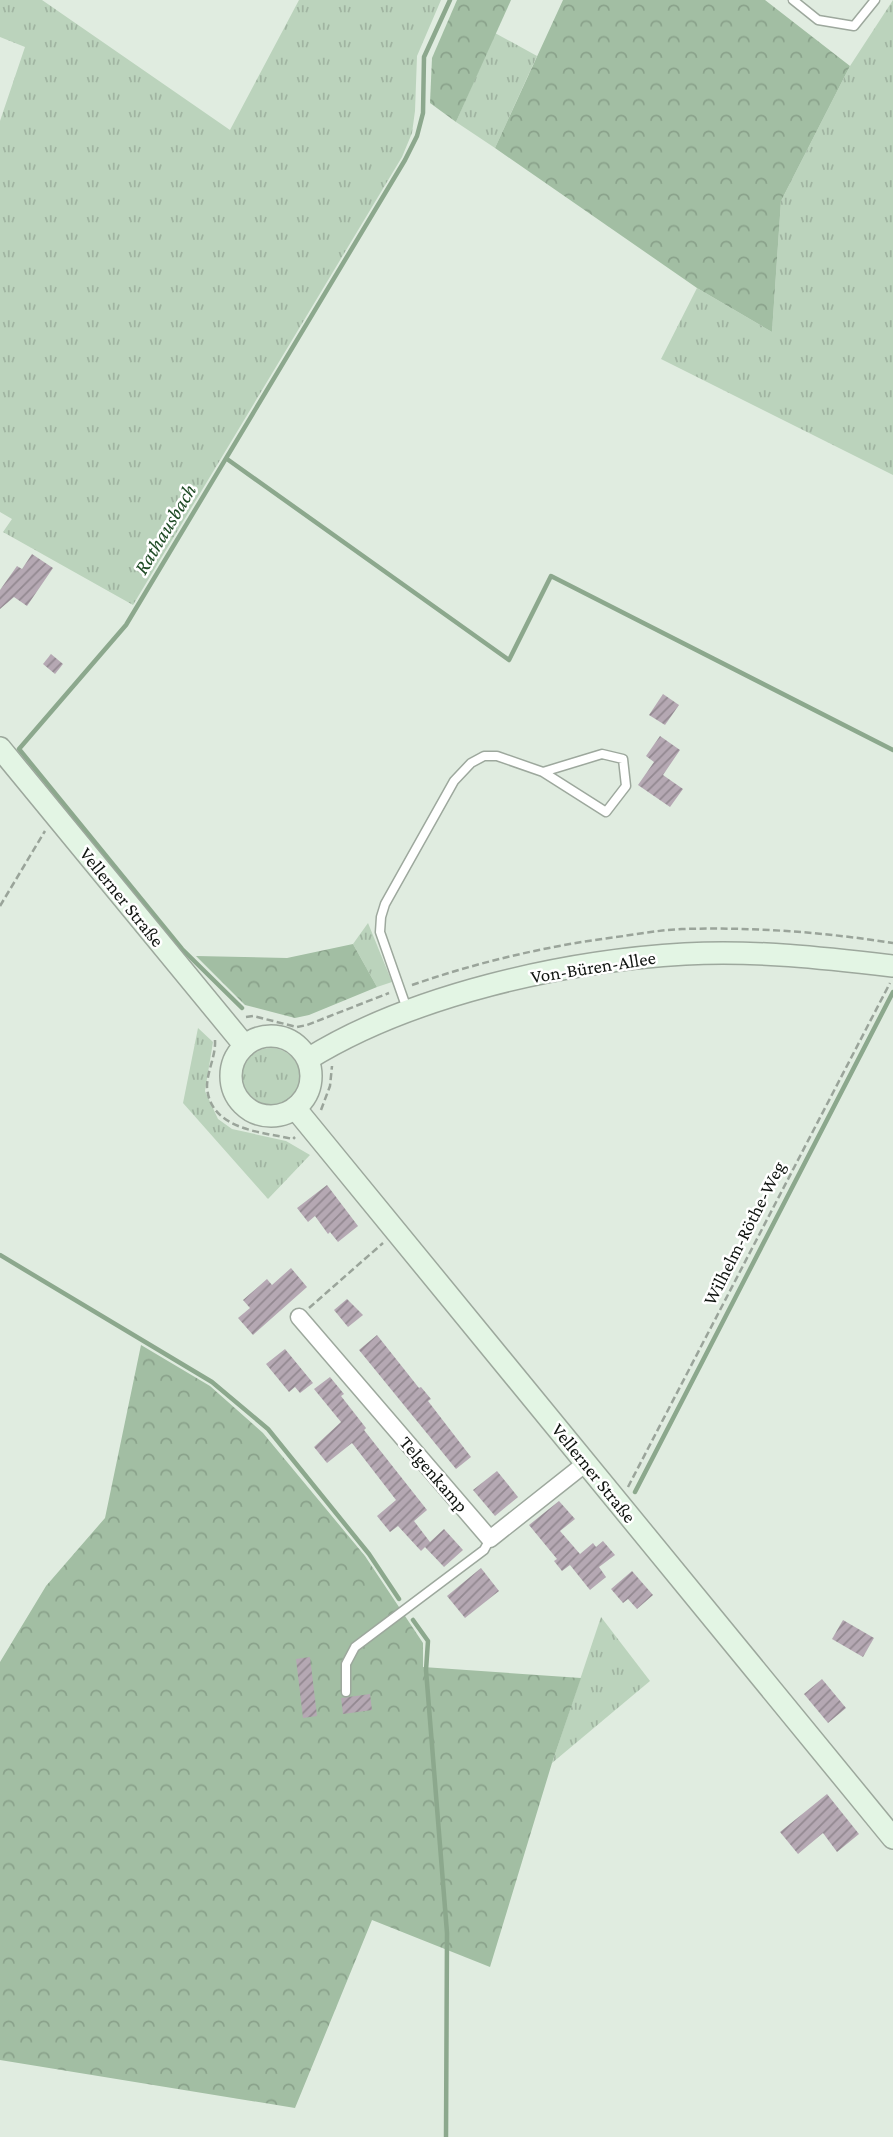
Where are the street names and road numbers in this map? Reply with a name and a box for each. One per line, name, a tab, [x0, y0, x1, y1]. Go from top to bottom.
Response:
street label: Vellerner Straße	[76, 843, 168, 951]
street label: Von-Büren-Allee	[529, 947, 657, 987]
street label: Wilhelm-Röthe-Weg	[699, 1158, 789, 1308]
street label: Vellerner Straße	[548, 1419, 640, 1527]
street label: Telgenkamp	[395, 1432, 473, 1516]

